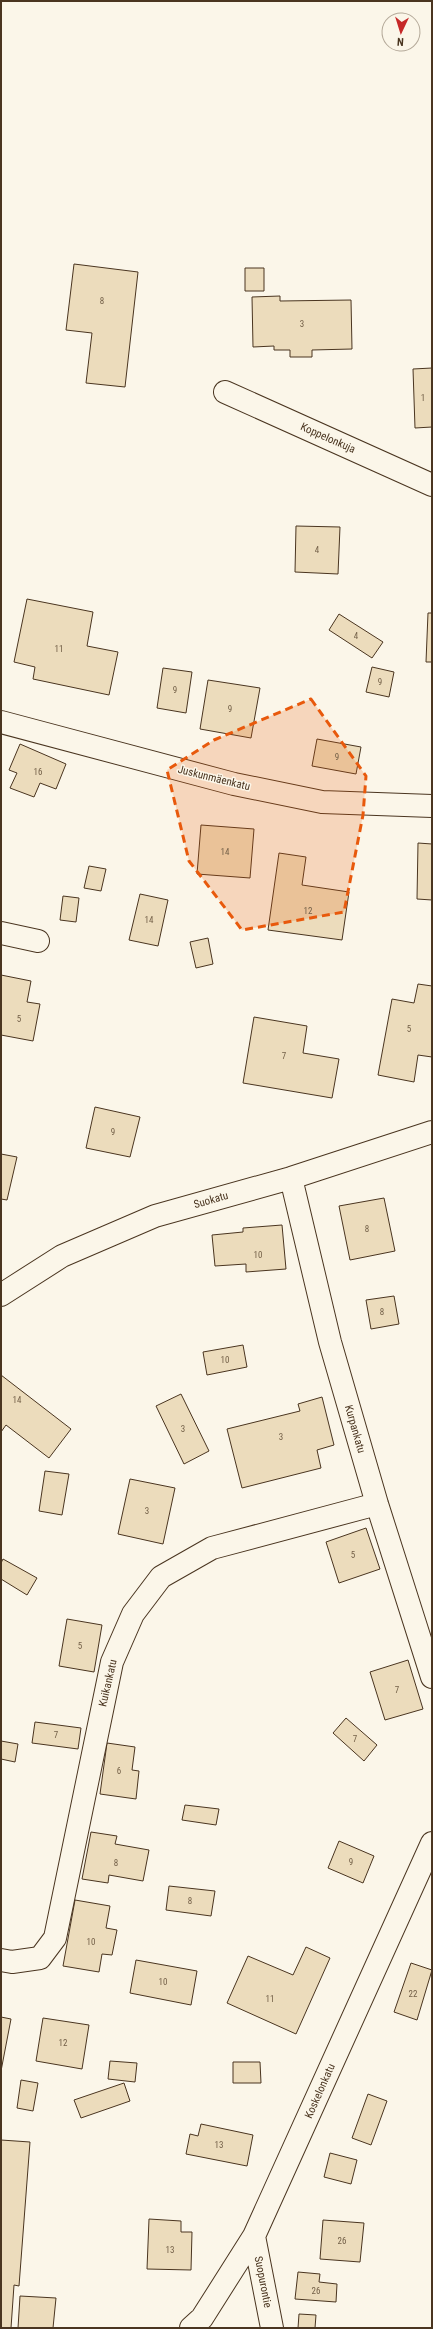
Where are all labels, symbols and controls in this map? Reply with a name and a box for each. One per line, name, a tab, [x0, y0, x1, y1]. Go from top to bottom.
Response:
north arrow	[381, 12, 421, 52]
text: N	[396, 35, 404, 48]
house number: 8	[100, 296, 104, 306]
house number: 3	[300, 319, 304, 329]
house number: 1	[421, 393, 425, 403]
street label: Koppelonkuja	[299, 420, 357, 456]
house number: 4	[315, 545, 320, 555]
house number: 4	[354, 631, 359, 641]
house number: 11	[55, 644, 63, 654]
house number: 9	[378, 677, 382, 687]
house number: 9	[173, 685, 177, 695]
house number: 9	[228, 704, 232, 714]
house number: 9	[335, 752, 339, 762]
street label: Juskunmäenkatu	[176, 763, 252, 793]
house number: 16	[34, 767, 42, 777]
house number: 14	[221, 847, 230, 857]
house number: 12	[304, 906, 313, 916]
house number: 14	[145, 915, 154, 925]
house number: 5	[17, 1014, 22, 1024]
house number: 5	[407, 1024, 412, 1034]
house number: 7	[282, 1051, 287, 1061]
house number: 9	[111, 1127, 115, 1137]
street label: Suokatu	[192, 1189, 230, 1211]
house number: 8	[365, 1224, 369, 1234]
house number: 10	[254, 1250, 262, 1260]
house number: 8	[380, 1307, 384, 1317]
house number: 10	[221, 1355, 229, 1365]
house number: 14	[13, 1395, 22, 1405]
street label: Kurpankatu	[342, 1403, 368, 1455]
house number: 3	[181, 1424, 185, 1434]
house number: 3	[279, 1432, 283, 1442]
house number: 3	[145, 1506, 149, 1516]
house number: 5	[351, 1550, 356, 1560]
house number: 5	[78, 1641, 83, 1651]
street label: Kuikankatu	[96, 1658, 120, 1708]
house number: 7	[395, 1685, 400, 1695]
house number: 7	[54, 1730, 59, 1740]
house number: 7	[353, 1734, 358, 1744]
house number: 6	[117, 1766, 121, 1776]
house number: 9	[349, 1857, 353, 1867]
house number: 8	[114, 1858, 118, 1868]
house number: 8	[188, 1896, 192, 1906]
house number: 10	[87, 1937, 95, 1947]
house number: 10	[159, 1977, 167, 1987]
house number: 22	[409, 1989, 418, 1999]
house number: 11	[266, 1994, 274, 2004]
house number: 12	[59, 2038, 68, 2048]
street label: Koskelonkatu	[302, 2062, 338, 2120]
house number: 13	[215, 2140, 223, 2150]
house number: 26	[338, 2236, 346, 2246]
house number: 13	[166, 2245, 174, 2255]
street label: Suopurontie	[252, 2255, 274, 2309]
house number: 26	[312, 2286, 320, 2296]

